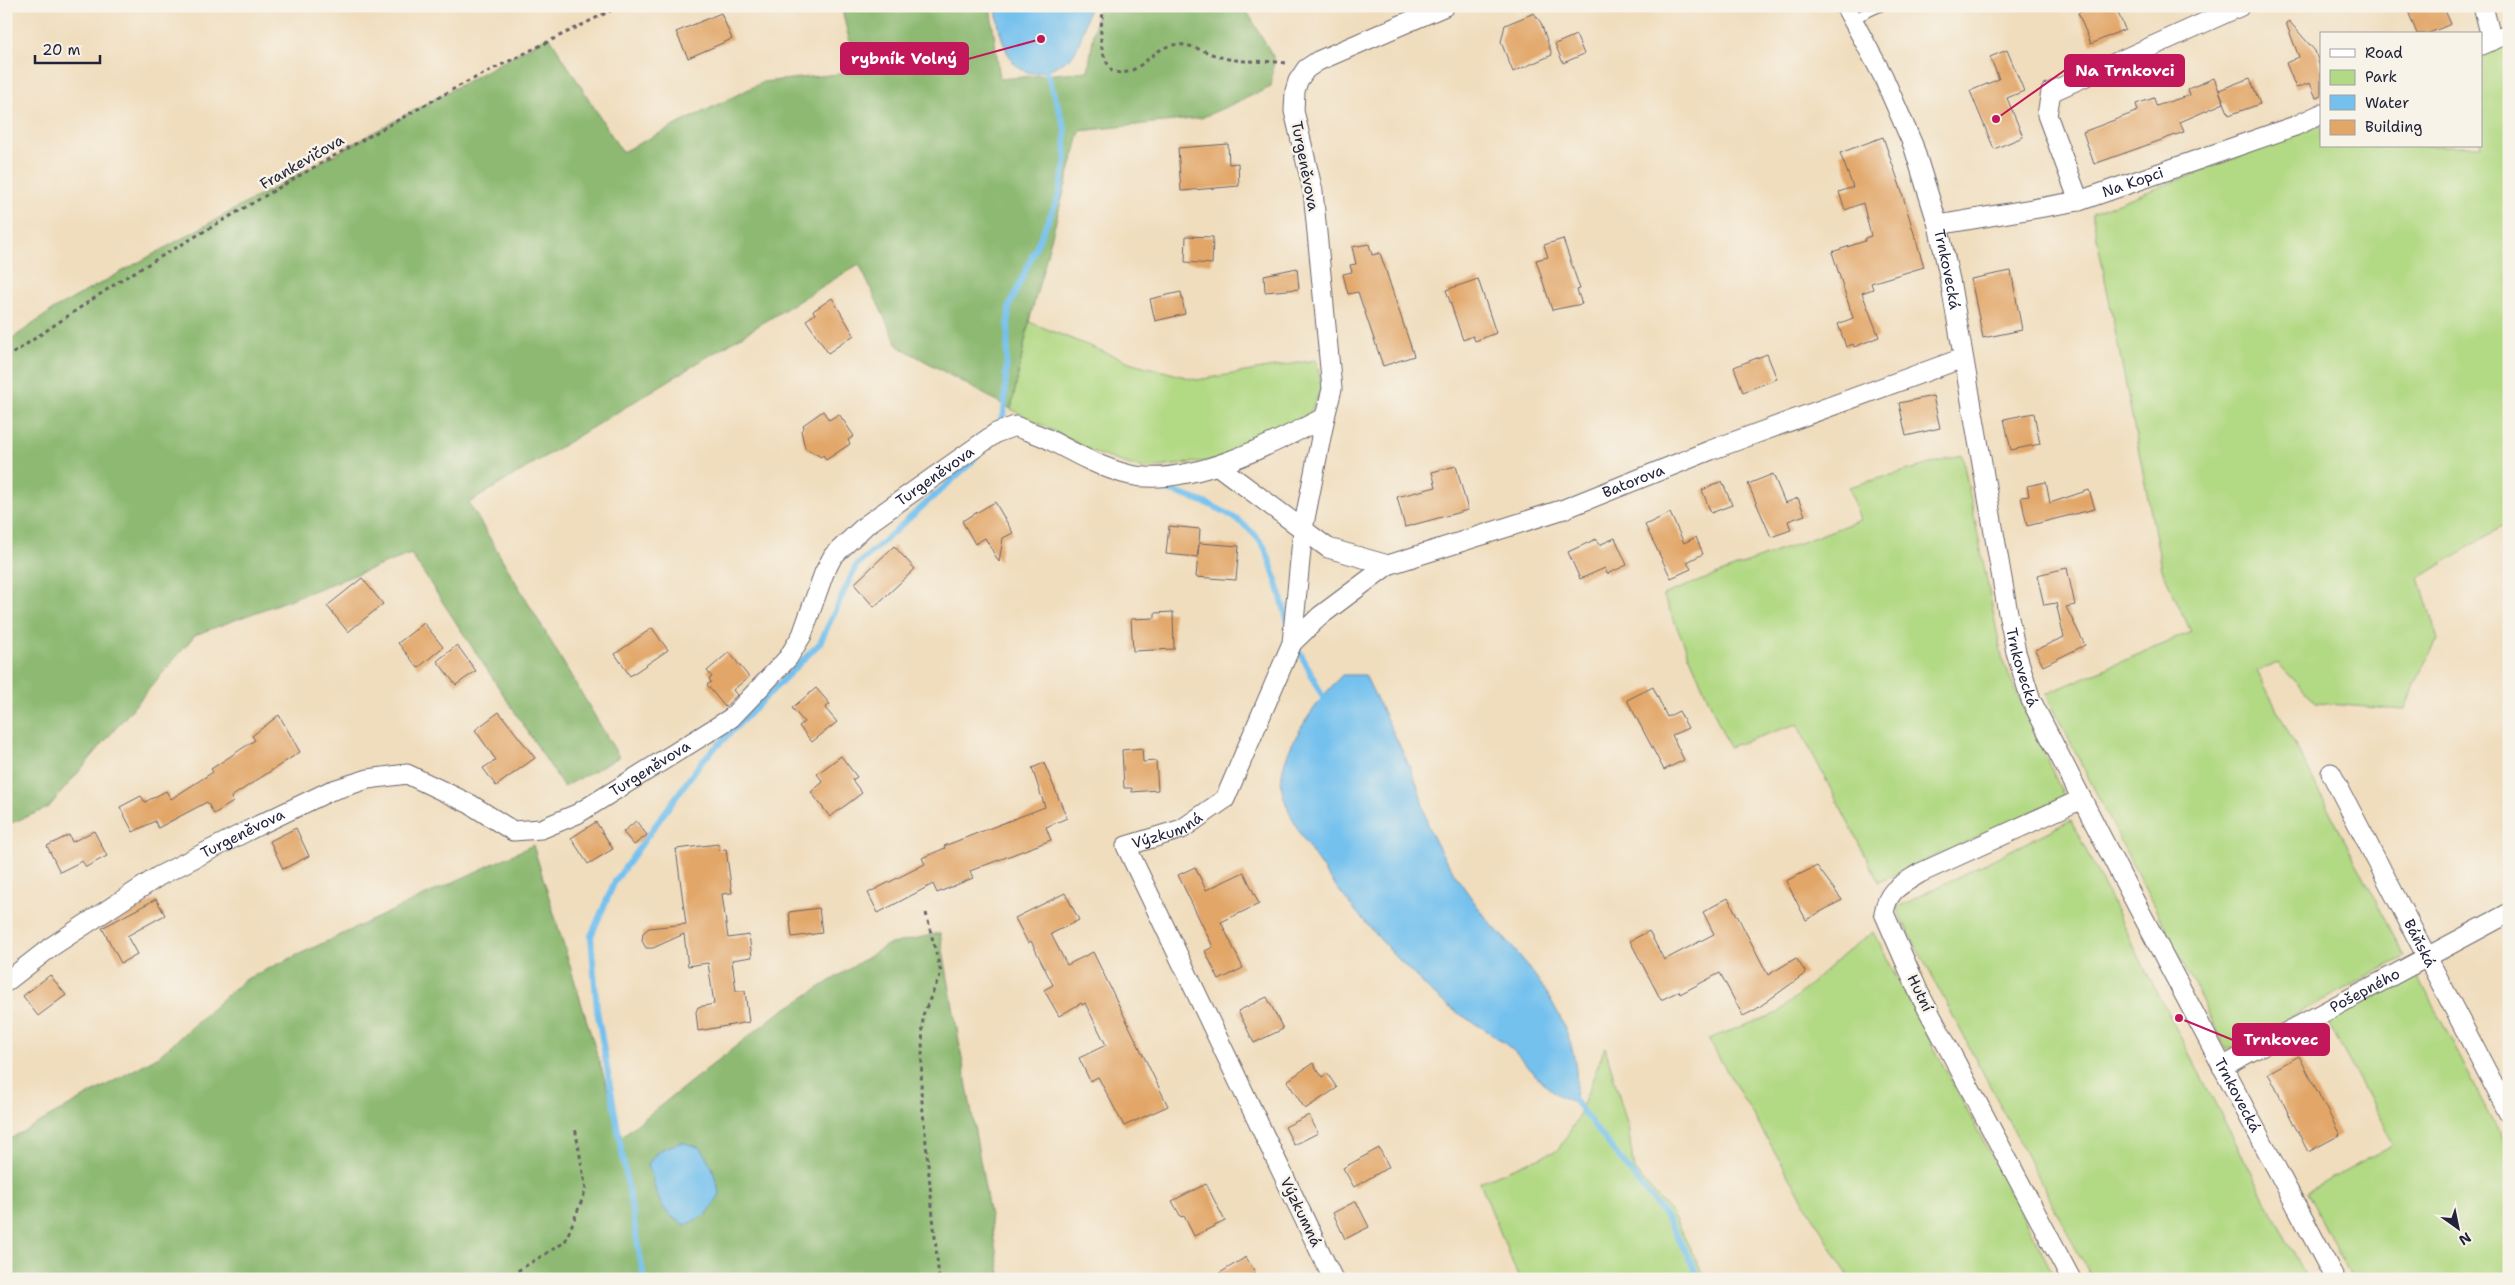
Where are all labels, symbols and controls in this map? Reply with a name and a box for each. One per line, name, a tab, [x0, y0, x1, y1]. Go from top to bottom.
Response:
scale bar	[35, 32, 100, 64]
legend	[2320, 32, 2482, 148]
text: 20 m	[42, 40, 81, 60]
callout: rybník Volný	[841, 43, 968, 74]
text: Road	[2365, 43, 2403, 63]
text: rybník Volný	[851, 48, 957, 69]
callout: Na Trnkovci	[2065, 55, 2184, 86]
text: Na Trnkovci	[2075, 60, 2175, 81]
text: Park	[2365, 67, 2397, 87]
text: Water	[2365, 93, 2409, 113]
text: Building	[2365, 117, 2422, 137]
street label: Turgeněvova	[1286, 119, 1324, 213]
street label: Frankevičova	[256, 130, 348, 194]
street label: Na Kopci	[2099, 162, 2166, 202]
street label: Trnkovecká	[1929, 227, 1965, 312]
street label: Turgeněvova	[892, 441, 979, 511]
street label: Batorova	[1599, 460, 1668, 503]
street label: Trnkovecká	[2001, 626, 2043, 711]
street label: Turgeněvova	[606, 736, 695, 801]
street label: Turgeněvova	[197, 804, 288, 863]
street label: Výzkumná	[1129, 807, 1207, 854]
street label: Báňská	[2399, 916, 2441, 971]
street label: Pošepného	[2326, 963, 2403, 1017]
street label: Hutní	[1902, 971, 1938, 1016]
callout: Trnkovec	[2233, 1024, 2329, 1055]
text: Trnkovec	[2243, 1029, 2319, 1050]
street label: Trnkovecká	[2210, 1054, 2266, 1136]
street label: Výzkumná	[1276, 1174, 1327, 1251]
north arrow	[2432, 1202, 2482, 1252]
text: N	[2456, 1228, 2475, 1249]

